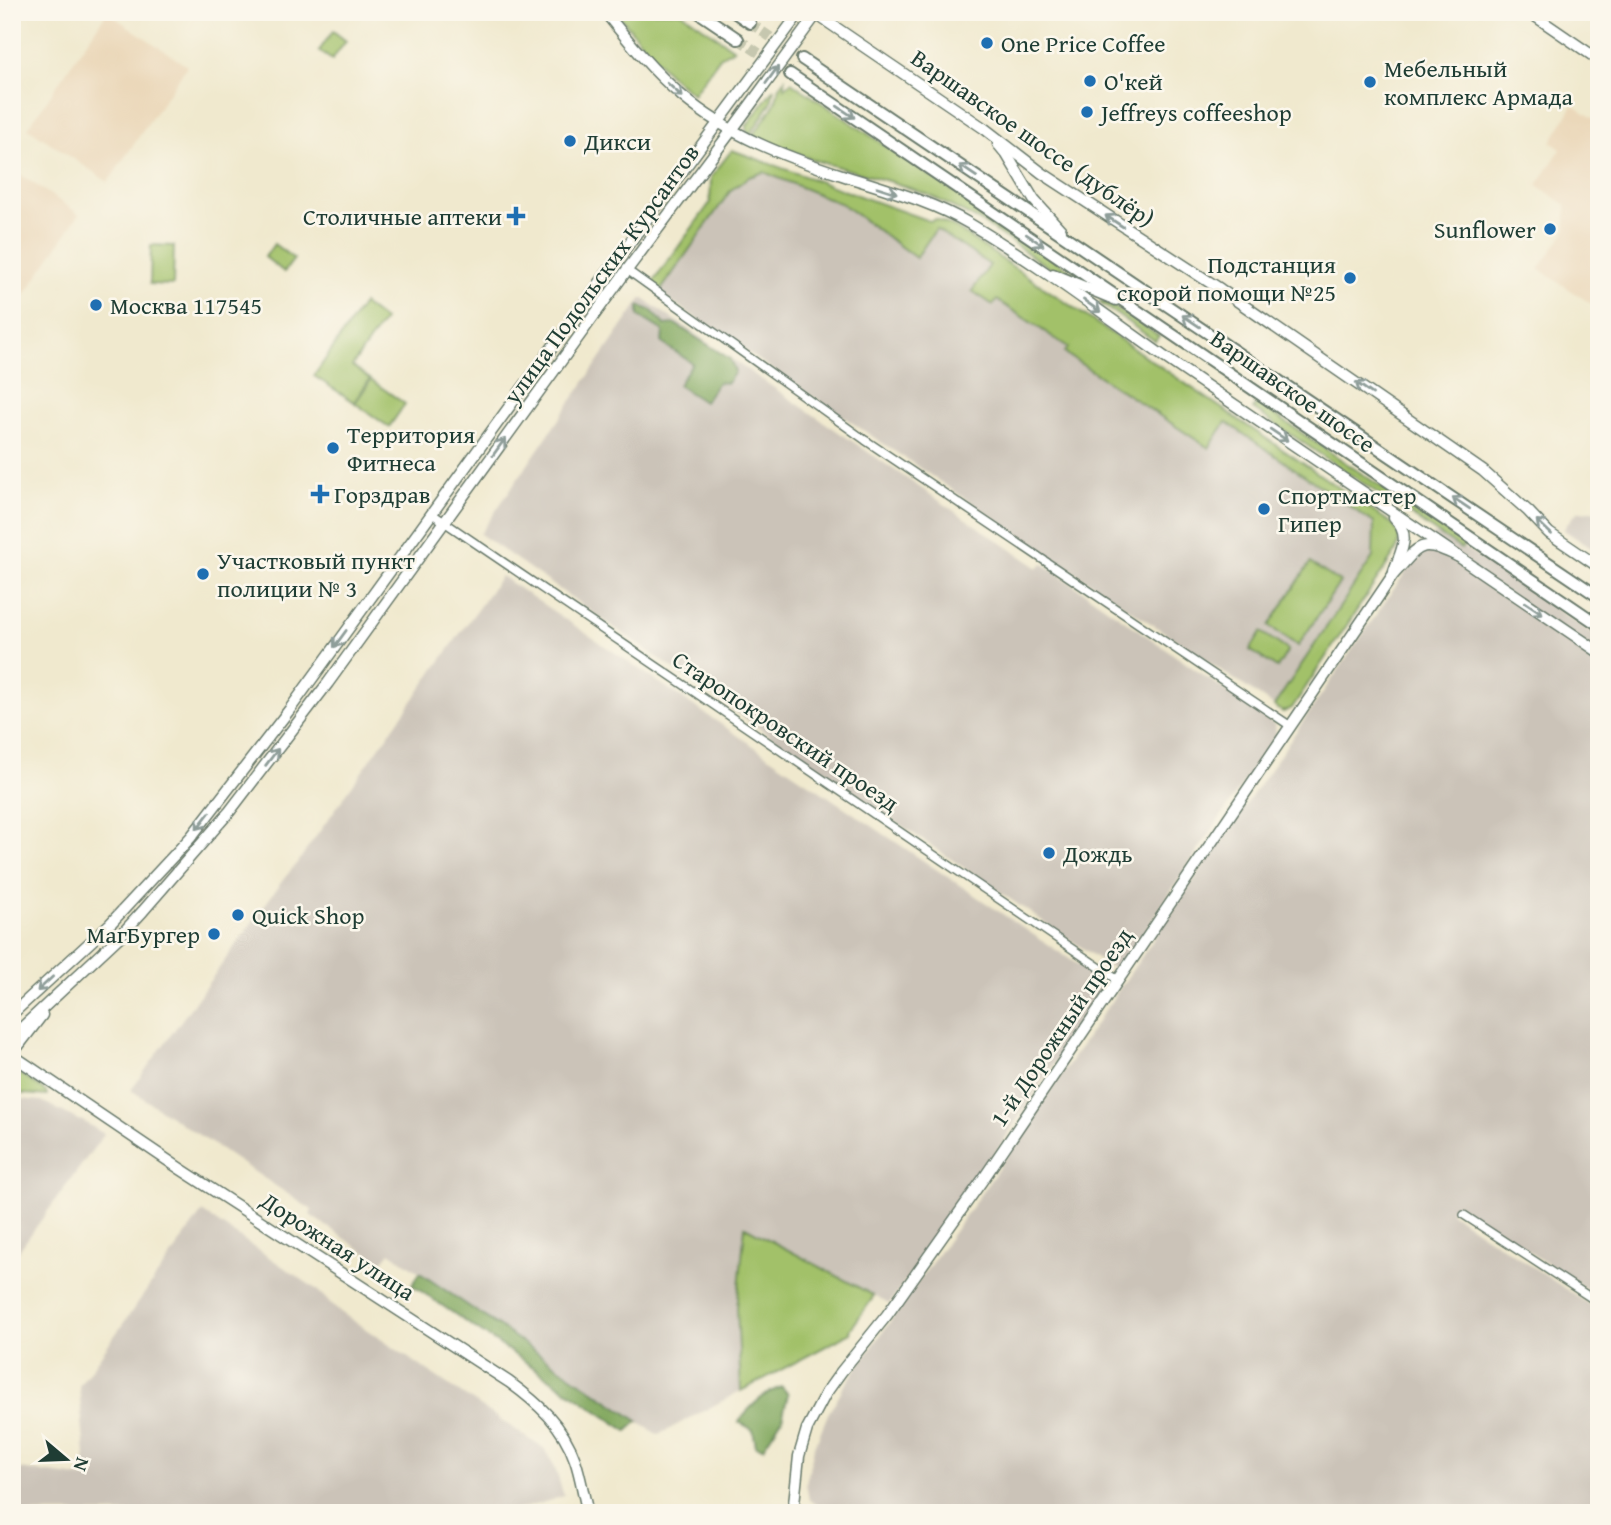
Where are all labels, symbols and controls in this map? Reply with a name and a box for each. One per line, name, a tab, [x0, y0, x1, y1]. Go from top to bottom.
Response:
place label: One Price Coffee	[1001, 26, 1166, 61]
marker: One Price Coffee	[979, 35, 995, 51]
street label: Варшавское шоссе (дублёр)	[904, 41, 1162, 235]
place label: Мебельный комплекс Армада	[1384, 51, 1574, 114]
place label: О'кей	[1104, 64, 1163, 99]
one-way arrow	[765, 66, 779, 85]
marker: О'кей	[1082, 73, 1098, 89]
marker: Мебельный комплекс Армада	[1362, 74, 1378, 90]
one-way arrow	[666, 82, 684, 98]
place label: Jeffreys coffeeshop	[1098, 95, 1292, 130]
marker: Jeffreys coffeeshop	[1079, 104, 1095, 120]
one-way arrow	[836, 105, 856, 119]
place label: Дикси	[583, 124, 651, 159]
marker: Дикси	[562, 133, 578, 149]
street label: улица Подольских Курсантов	[494, 137, 707, 412]
one-way arrow	[959, 164, 979, 178]
one-way arrow	[876, 184, 898, 197]
place label: Столичные аптеки	[303, 199, 502, 234]
marker: Столичные аптеки	[508, 208, 524, 224]
place label: Sunflower	[1434, 212, 1536, 247]
one-way arrow	[1105, 213, 1125, 227]
marker: Sunflower	[1542, 221, 1558, 237]
one-way arrow	[1025, 233, 1044, 247]
place label: Подстанция скорой помощи №25	[1117, 247, 1336, 310]
marker: Подстанция скорой помощи №25	[1342, 270, 1358, 286]
place label: Москва 117545	[110, 288, 262, 323]
marker: Москва 117545	[88, 297, 104, 313]
one-way arrow	[1082, 299, 1101, 313]
one-way arrow	[1182, 314, 1202, 328]
street label: Варшавское шоссе	[1203, 321, 1383, 461]
one-way arrow	[1355, 381, 1374, 395]
place label: Территория Фитнеса	[347, 417, 475, 480]
one-way arrow	[1269, 428, 1288, 442]
one-way arrow	[492, 438, 506, 457]
marker: Территория Фитнеса	[325, 440, 341, 456]
place label: Горздрав	[334, 477, 430, 512]
place label: Спортмастер Гипер	[1278, 478, 1416, 541]
marker: Горздрав	[312, 486, 328, 502]
one-way arrow	[1452, 496, 1471, 510]
marker: Спортмастер Гипер	[1256, 501, 1272, 517]
one-way arrow	[1536, 519, 1553, 536]
place label: Участковый пункт полиции № 3	[217, 543, 415, 606]
marker: Участковый пункт полиции № 3	[195, 566, 211, 582]
one-way arrow	[1524, 601, 1543, 615]
one-way arrow	[332, 629, 347, 648]
street label: Старопокровский проезд	[666, 642, 906, 820]
one-way arrow	[264, 748, 279, 767]
one-way arrow	[196, 812, 211, 830]
place label: Дождь	[1062, 836, 1133, 871]
marker: Дождь	[1041, 845, 1057, 861]
place label: Quick Shop	[252, 898, 364, 933]
marker: Quick Shop	[230, 907, 246, 923]
place label: МагБургер	[86, 917, 200, 952]
street label: 1-й Дорожный проезд	[981, 920, 1141, 1134]
marker: МагБургер	[206, 926, 222, 942]
one-way arrow	[36, 976, 54, 992]
street label: Дорожная улица	[253, 1182, 423, 1309]
north arrow	[32, 1424, 102, 1494]
text: N	[67, 1454, 97, 1475]

